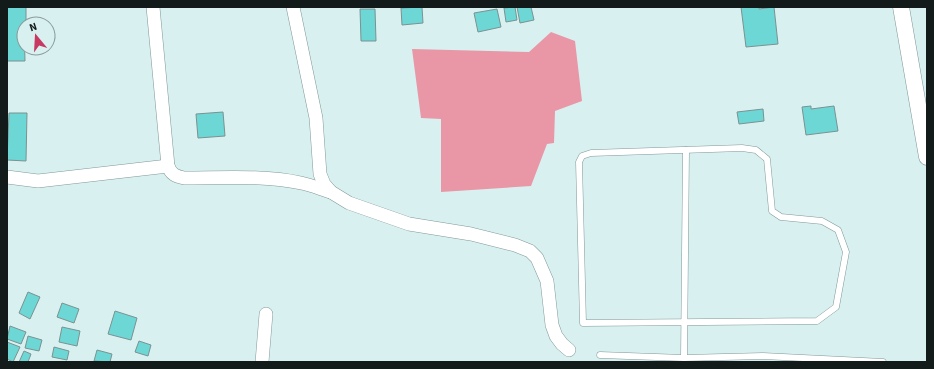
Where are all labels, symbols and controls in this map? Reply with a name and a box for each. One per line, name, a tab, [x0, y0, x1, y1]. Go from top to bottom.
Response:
north arrow	[16, 16, 56, 56]
text: N	[27, 19, 39, 35]

